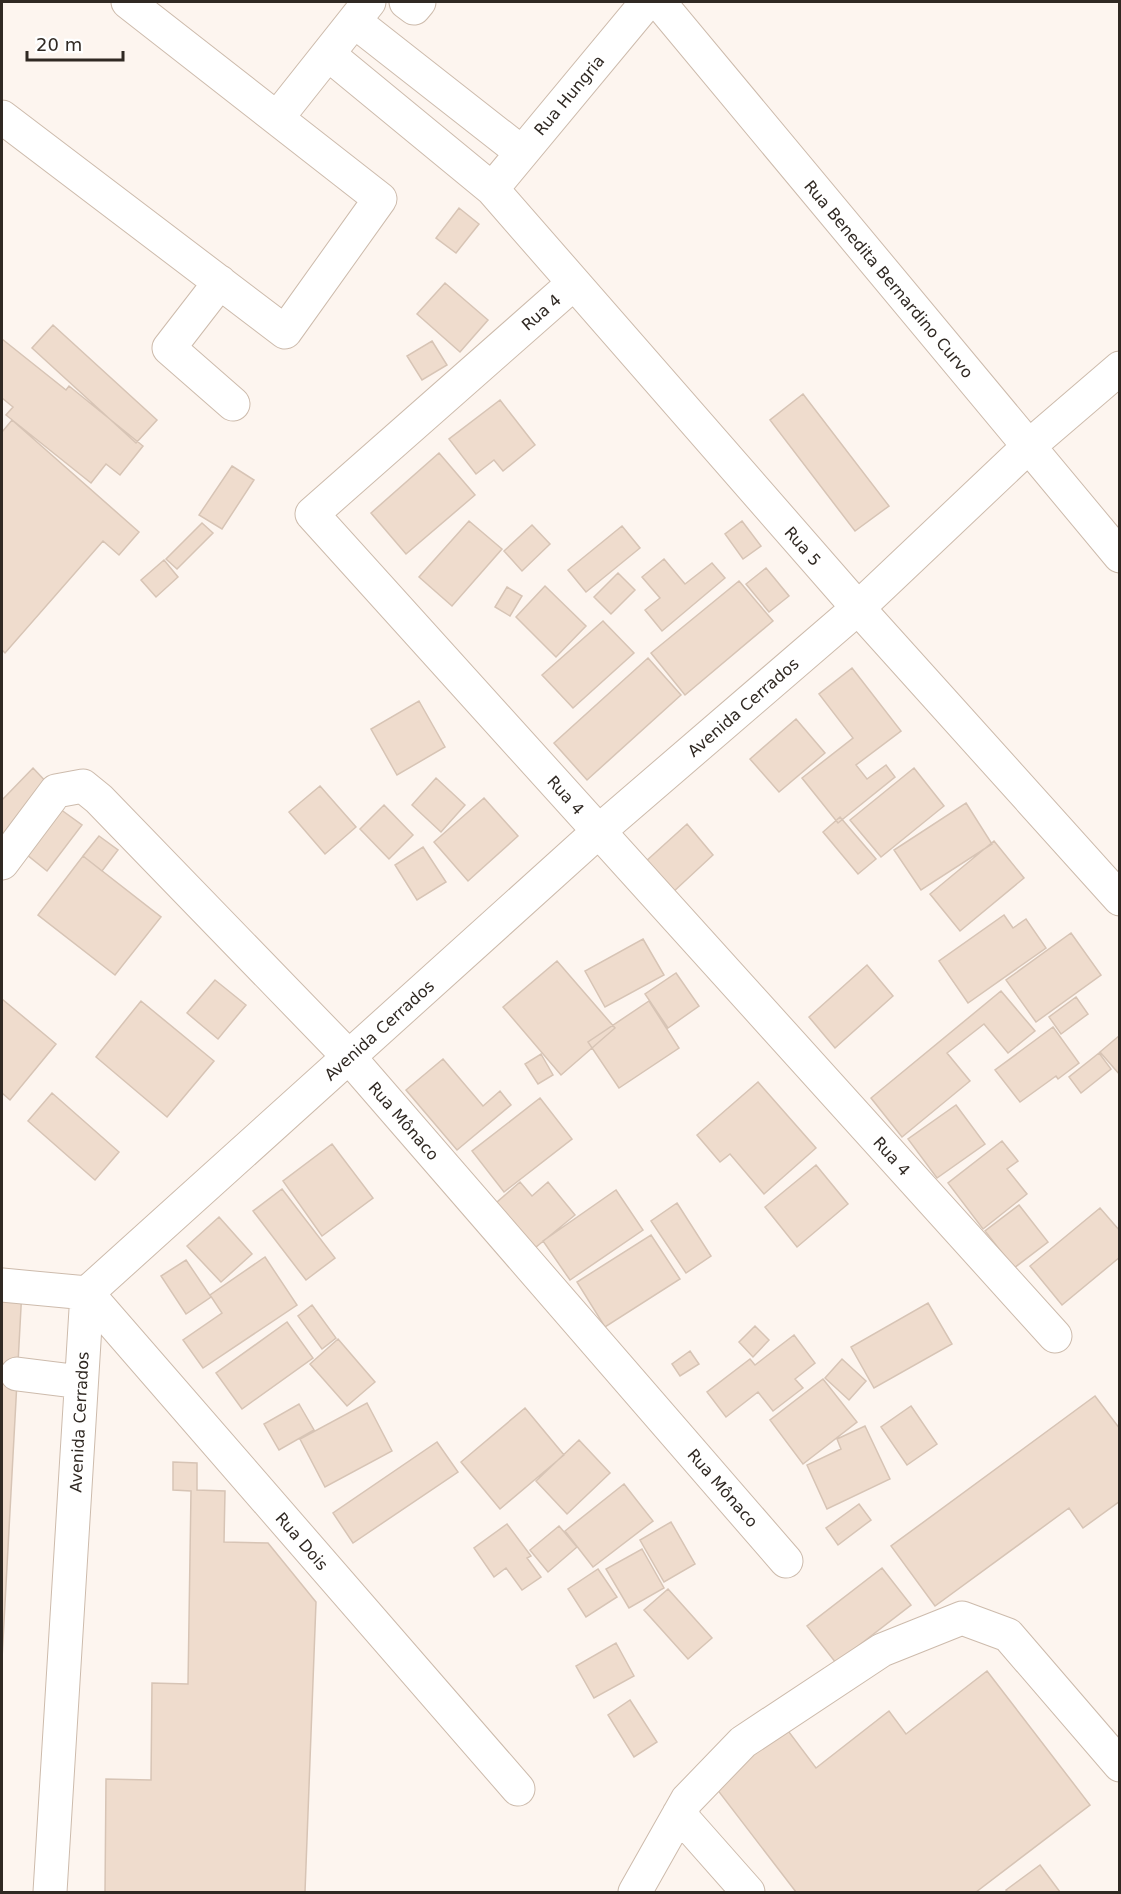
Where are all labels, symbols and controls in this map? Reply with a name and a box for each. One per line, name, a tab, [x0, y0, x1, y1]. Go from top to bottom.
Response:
scale bar	[27, 24, 123, 62]
text: 20 m	[36, 34, 82, 55]
street label: Rua Hungria	[530, 51, 608, 139]
street label: Rua Benedita Bernardino Curvo	[800, 177, 977, 382]
street label: Rua 4	[518, 290, 565, 335]
street label: Rua 5	[780, 523, 825, 570]
street label: Avenida Cerrados	[684, 654, 803, 761]
street label: Rua 4	[543, 772, 588, 819]
street label: Avenida Cerrados	[321, 976, 438, 1085]
street label: Rua Mônaco	[364, 1078, 443, 1164]
street label: Rua 4	[869, 1133, 914, 1180]
street label: Avenida Cerrados	[66, 1351, 93, 1493]
street label: Rua Mônaco	[683, 1445, 762, 1531]
street label: Rua Dois	[271, 1509, 332, 1574]

